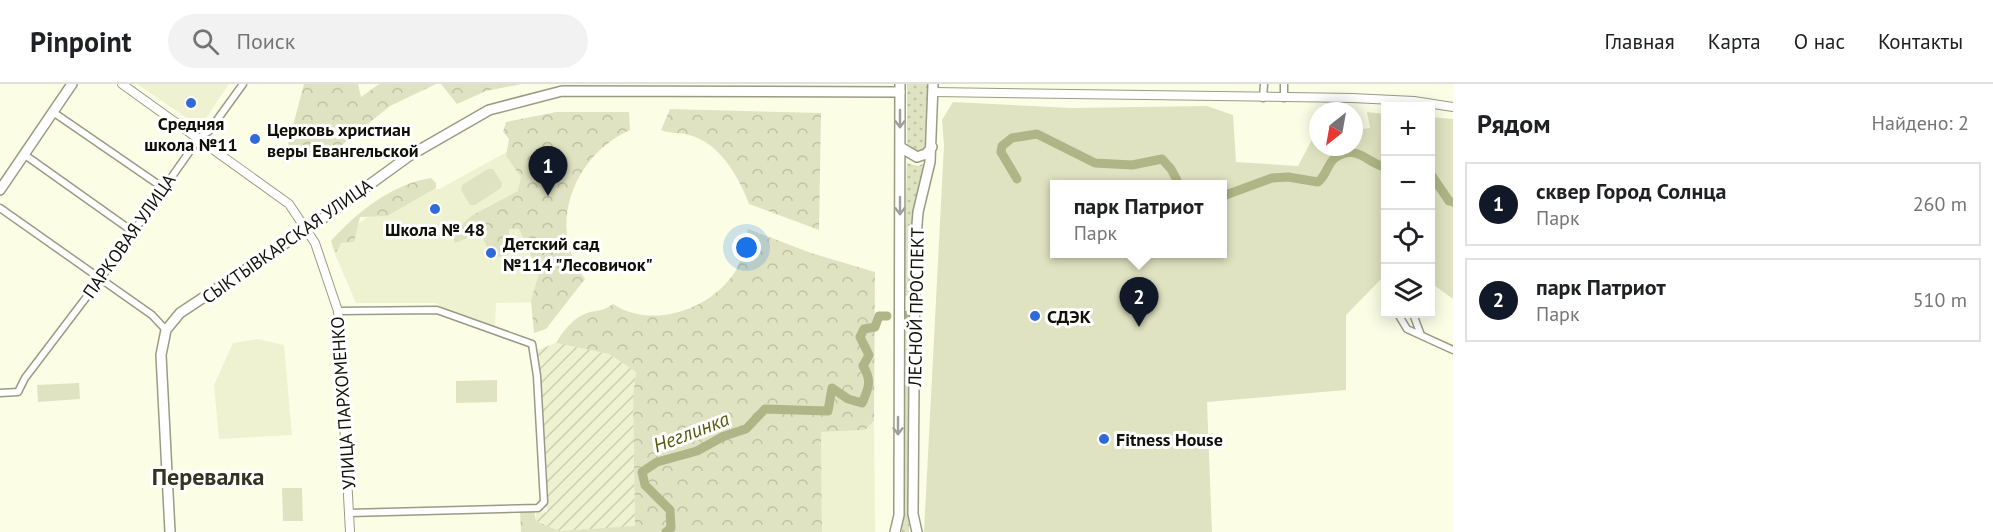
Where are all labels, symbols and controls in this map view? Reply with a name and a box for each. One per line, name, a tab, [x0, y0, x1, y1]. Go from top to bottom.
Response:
search box	[168, 14, 588, 68]
text: Pinpoint	[30, 23, 132, 60]
icon: search	[189, 25, 222, 58]
text: Поиск	[237, 27, 295, 55]
text: Главная	[1604, 28, 1675, 55]
text: Карта	[1708, 28, 1761, 55]
text: О нас	[1794, 28, 1845, 55]
text: Контакты	[1878, 28, 1963, 55]
marker: Средняя школа №11	[184, 96, 198, 110]
north arrow	[1309, 102, 1363, 156]
map controls	[1381, 102, 1435, 318]
button: +	[1381, 102, 1435, 156]
text: Рядом	[1477, 107, 1551, 140]
one-way arrow	[894, 109, 906, 129]
text: Найдено: 2	[1872, 110, 1969, 136]
place label: Средняя школа №11	[144, 112, 238, 156]
place label: Церковь христиан веры Евангельской	[267, 118, 419, 162]
marker: Церковь христиан веры Евангельской	[248, 132, 262, 146]
pin: 1	[528, 147, 568, 196]
button: −	[1381, 156, 1435, 210]
street label: ПАРКОВАЯ УЛИЦА	[77, 169, 181, 303]
street label: СЫКТЫВКАРСКАЯ УЛИЦА	[197, 173, 377, 309]
text: сквер Город Солнца	[1536, 177, 1726, 205]
popup	[1050, 180, 1227, 258]
text: 1	[1493, 191, 1504, 217]
text: 260 m	[1913, 191, 1967, 217]
text: парк Патриот	[1074, 192, 1203, 220]
one-way arrow	[894, 195, 906, 215]
marker: Школа № 48	[428, 202, 442, 216]
text: Парк	[1536, 205, 1579, 231]
button: locate	[1381, 210, 1435, 264]
place label: Школа № 48	[385, 218, 485, 241]
text: Парк	[1074, 220, 1117, 246]
street label: ЛЕСНОЙ ПРОСПЕКТ	[903, 227, 929, 388]
place label: Детский сад №114 "Лесовичок"	[503, 232, 653, 276]
your location	[732, 233, 761, 262]
marker: Детский сад №114 "Лесовичок"	[484, 246, 498, 260]
button: layers	[1381, 264, 1435, 318]
text: парк Патриот	[1536, 273, 1666, 301]
pin: 2	[1120, 278, 1158, 327]
text: 2	[1493, 287, 1504, 313]
text: 510 m	[1913, 287, 1967, 313]
text: Парк	[1536, 301, 1579, 327]
place label: СДЭК	[1047, 305, 1091, 328]
marker: СДЭК	[1028, 309, 1042, 323]
street label: УЛИЦА ПАРХОМЕНКО	[325, 316, 361, 490]
water label: Неглинка	[649, 406, 733, 458]
one-way arrow	[893, 416, 904, 436]
place label: Fitness House	[1116, 428, 1223, 451]
marker: Fitness House	[1097, 432, 1111, 446]
district label: Перевалка	[152, 461, 264, 492]

